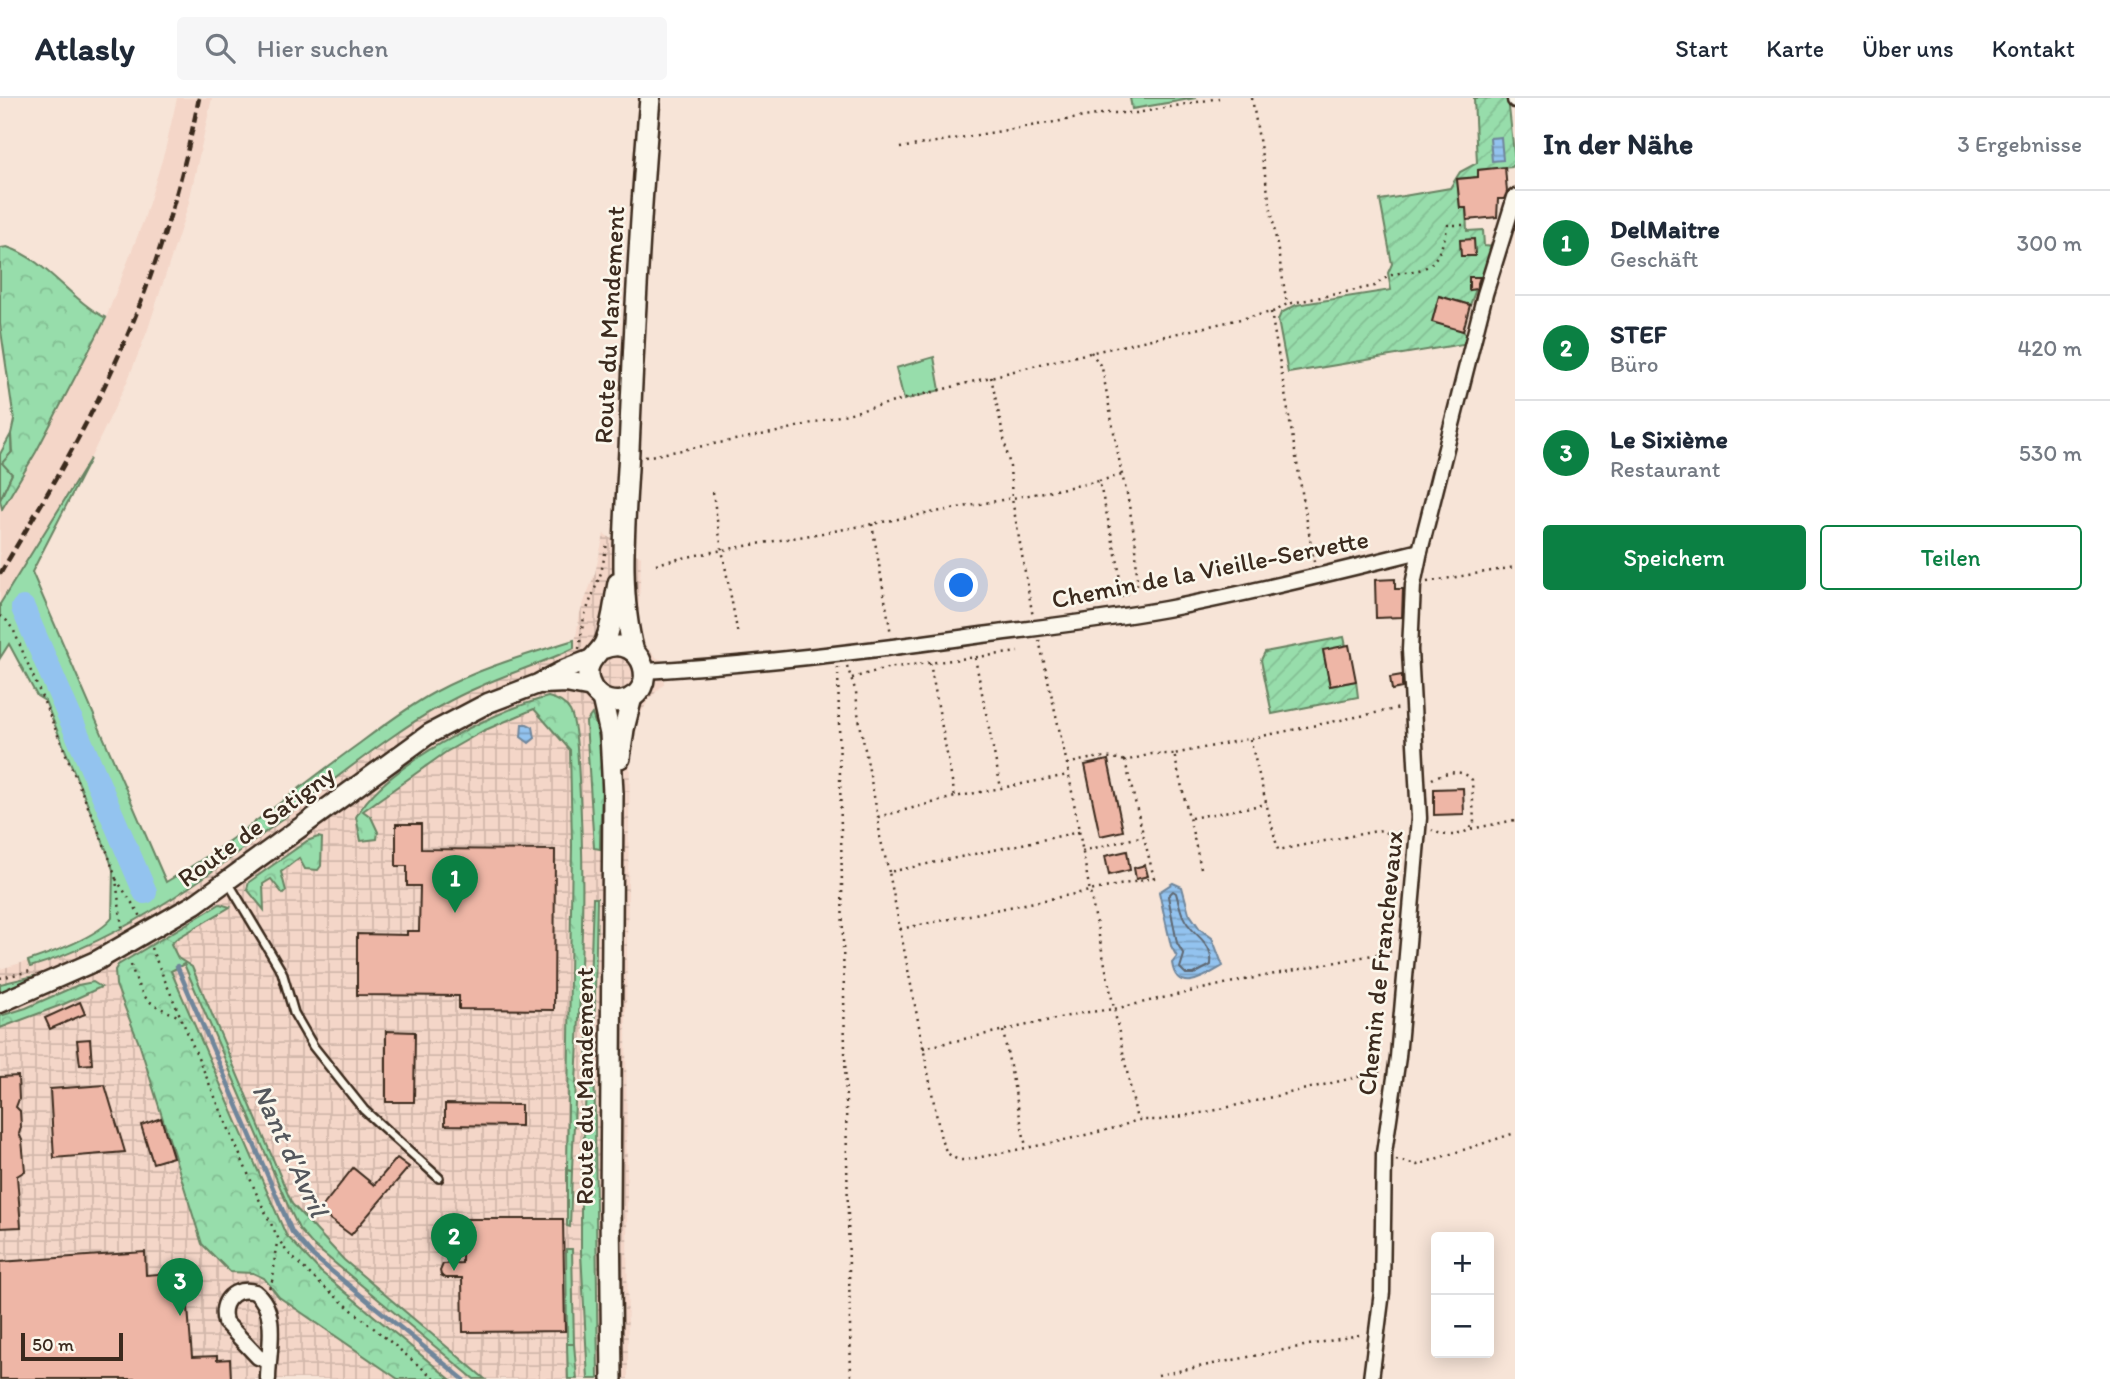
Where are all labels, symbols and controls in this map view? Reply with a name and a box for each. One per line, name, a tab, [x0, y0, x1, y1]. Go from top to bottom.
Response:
search box	[177, 17, 667, 80]
text: Atlasly	[35, 29, 135, 68]
icon: search	[201, 29, 239, 67]
text: Hier suchen	[257, 32, 388, 64]
text: Start	[1675, 34, 1728, 63]
text: Karte	[1766, 34, 1824, 63]
text: Über uns	[1862, 34, 1954, 63]
text: Kontakt	[1992, 34, 2075, 63]
text: In der Nähe	[1543, 125, 1693, 162]
text: 3 Ergebnisse	[1957, 130, 2082, 158]
street label: Route du Mandement	[587, 205, 631, 445]
text: DelMaitre	[1610, 213, 1720, 245]
text: 1	[1561, 229, 1571, 257]
text: 300 m	[2017, 229, 2082, 257]
text: Geschäft	[1610, 245, 1699, 273]
text: STEF	[1610, 318, 1667, 350]
text: 2	[1560, 334, 1572, 362]
text: 420 m	[2017, 334, 2082, 362]
text: Büro	[1610, 350, 1658, 378]
text: Le Sixième	[1610, 423, 1728, 455]
text: 3	[1560, 439, 1572, 467]
text: 530 m	[2019, 439, 2082, 467]
text: Restaurant	[1610, 455, 1720, 483]
street label: Chemin de la Vieille-Servette	[1049, 523, 1371, 615]
button: Speichern	[1543, 525, 1806, 590]
button: Teilen	[1820, 525, 2082, 590]
your location	[944, 568, 978, 602]
street label: Route de Satigny	[171, 758, 341, 894]
street label: Chemin de Franchevaux	[1350, 829, 1410, 1097]
pin: 1	[432, 855, 478, 913]
street label: Route du Mandement	[568, 967, 600, 1205]
water label: Nant d'Avril	[245, 1078, 337, 1224]
pin: 2	[431, 1213, 477, 1271]
map controls	[1431, 1232, 1494, 1358]
button: +	[1431, 1232, 1494, 1295]
pin: 3	[157, 1258, 203, 1316]
button: −	[1431, 1295, 1494, 1358]
scale bar	[21, 1330, 122, 1362]
text: 50 m	[32, 1333, 74, 1356]

